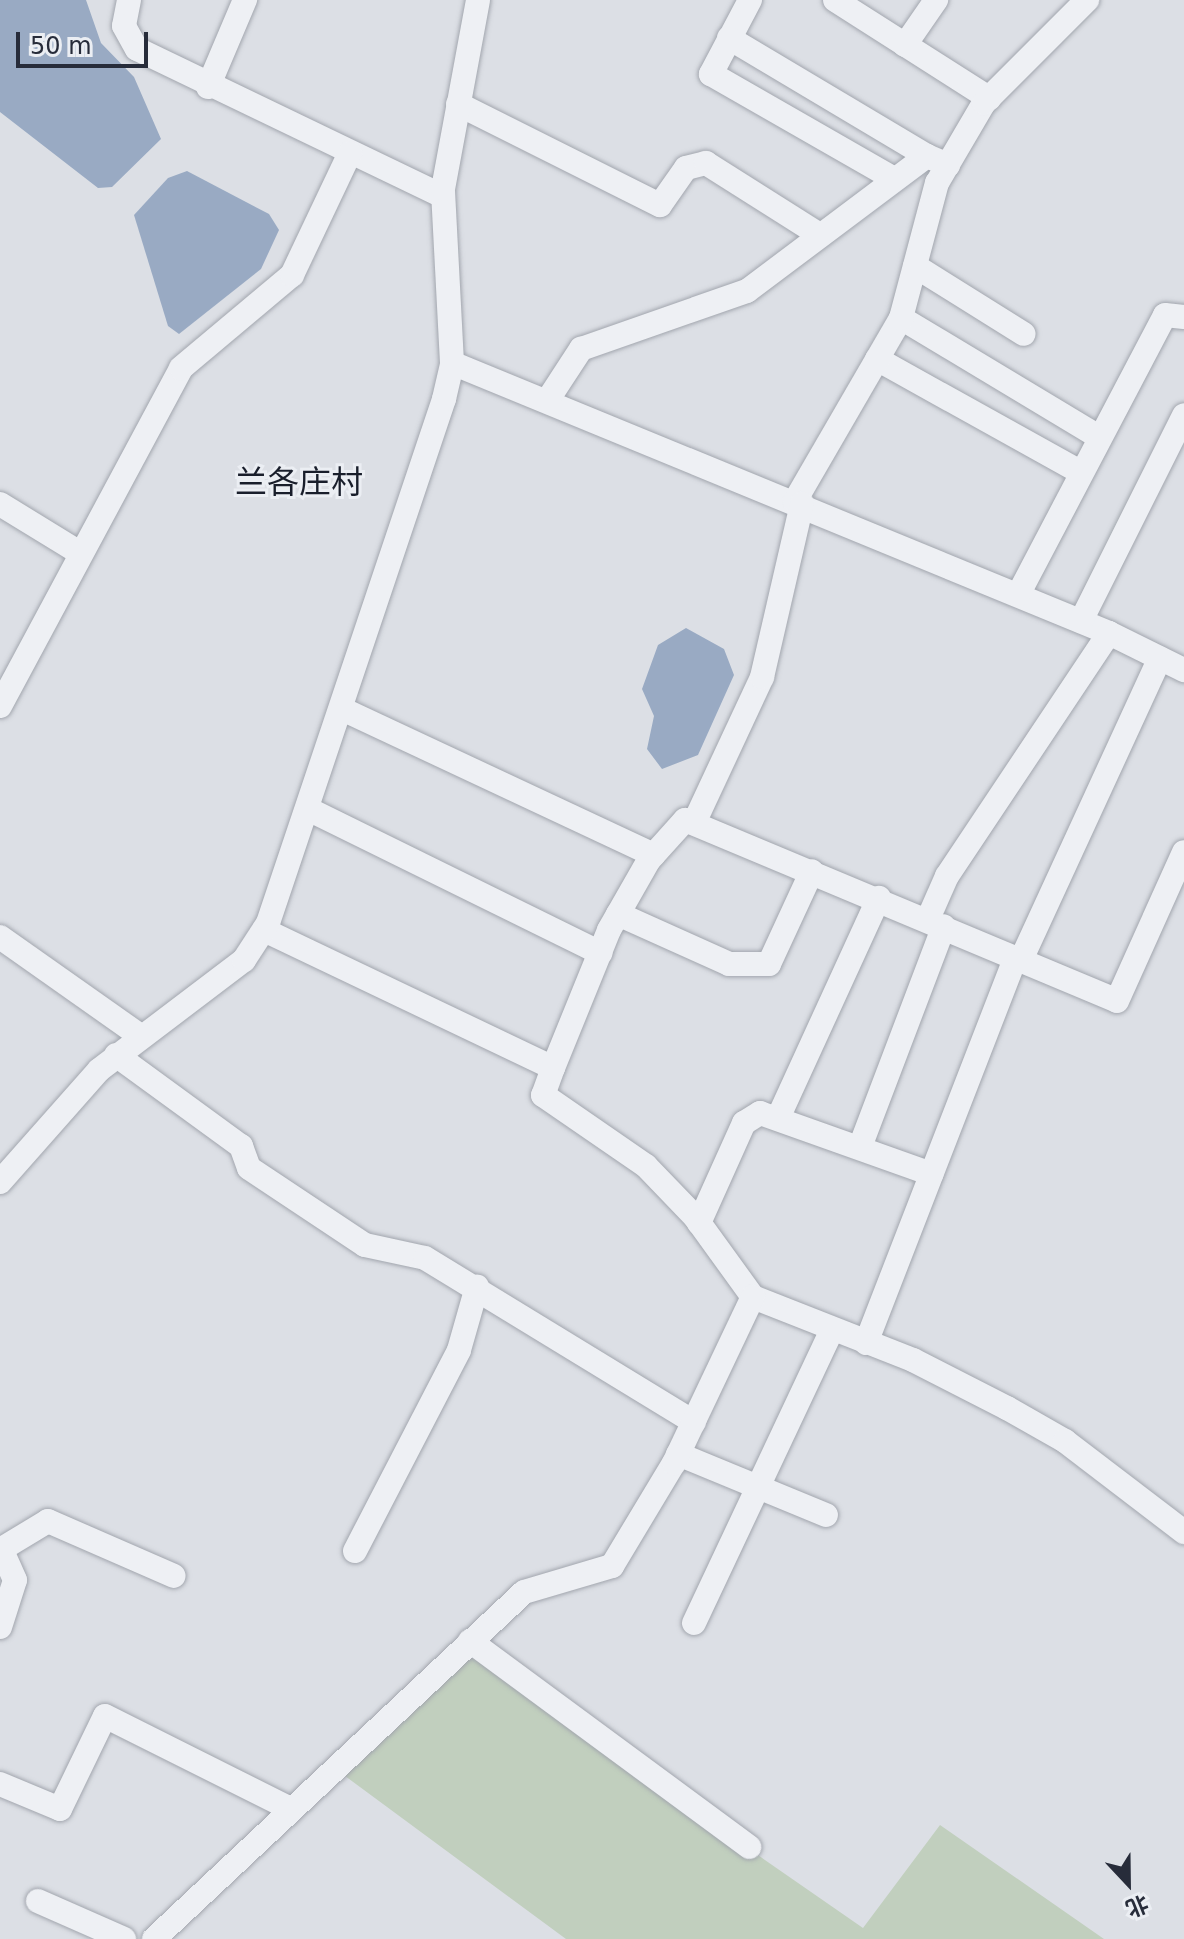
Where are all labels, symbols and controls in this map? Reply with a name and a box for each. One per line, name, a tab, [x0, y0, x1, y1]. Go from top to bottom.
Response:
scale bar	[20, 16, 152, 66]
text: 50 m	[30, 32, 92, 60]
district label: 兰各庄村	[235, 463, 363, 501]
north arrow	[1088, 1843, 1168, 1923]
text: 北	[1122, 1890, 1152, 1921]

